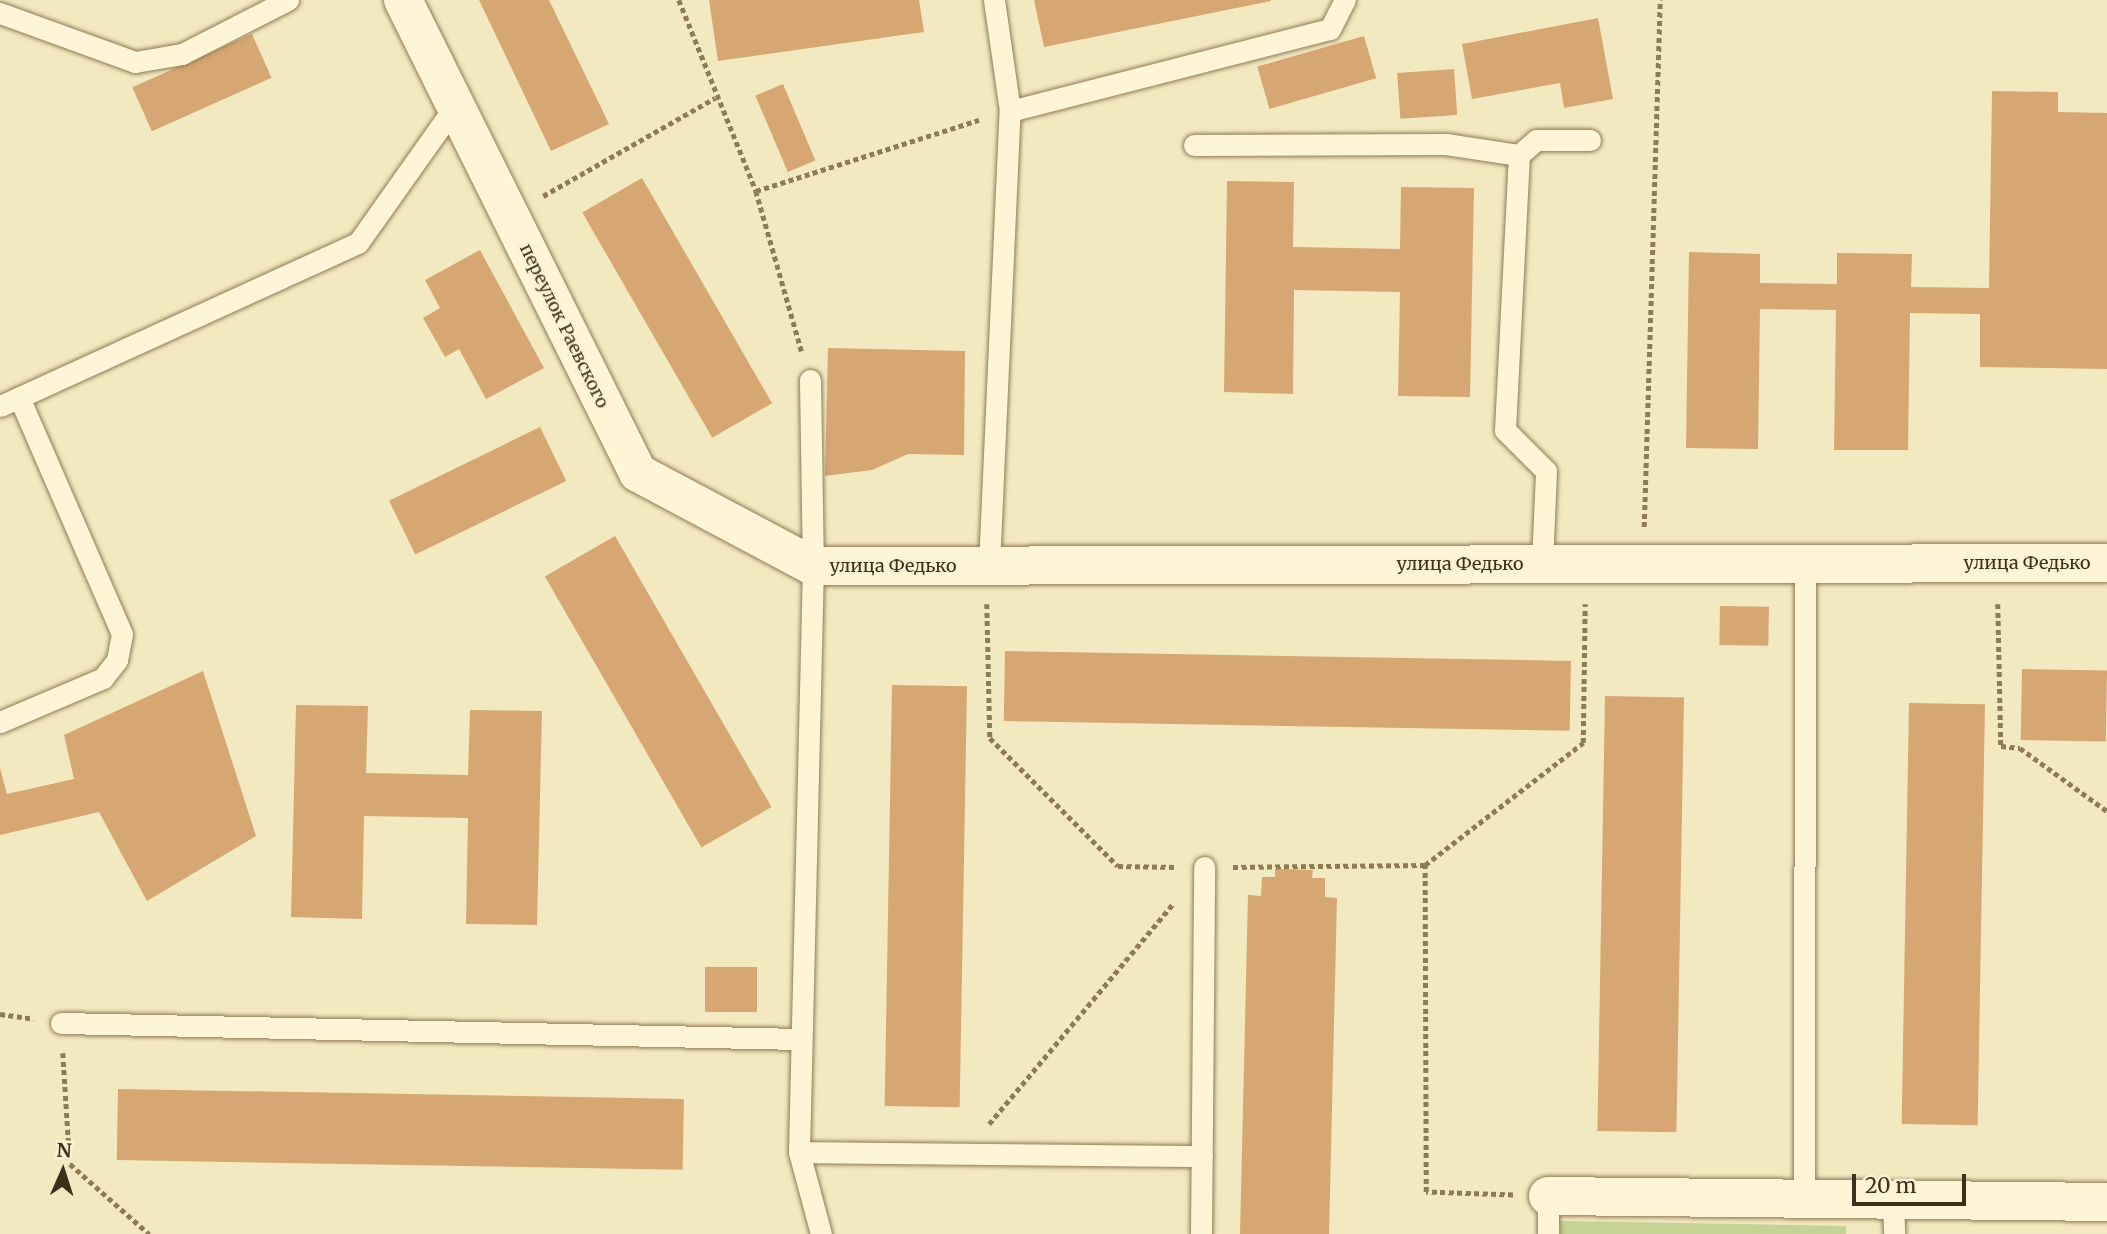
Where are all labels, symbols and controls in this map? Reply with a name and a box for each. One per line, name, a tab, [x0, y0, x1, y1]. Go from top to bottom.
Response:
street label: переулок Раевского	[515, 240, 613, 412]
street label: улица Федько	[1963, 552, 2091, 574]
street label: улица Федько	[1396, 553, 1524, 575]
street label: улица Федько	[829, 555, 957, 577]
north arrow	[28, 1136, 98, 1206]
text: N	[56, 1138, 72, 1162]
scale bar	[1855, 1160, 1969, 1204]
text: 20 m	[1865, 1172, 1916, 1199]

